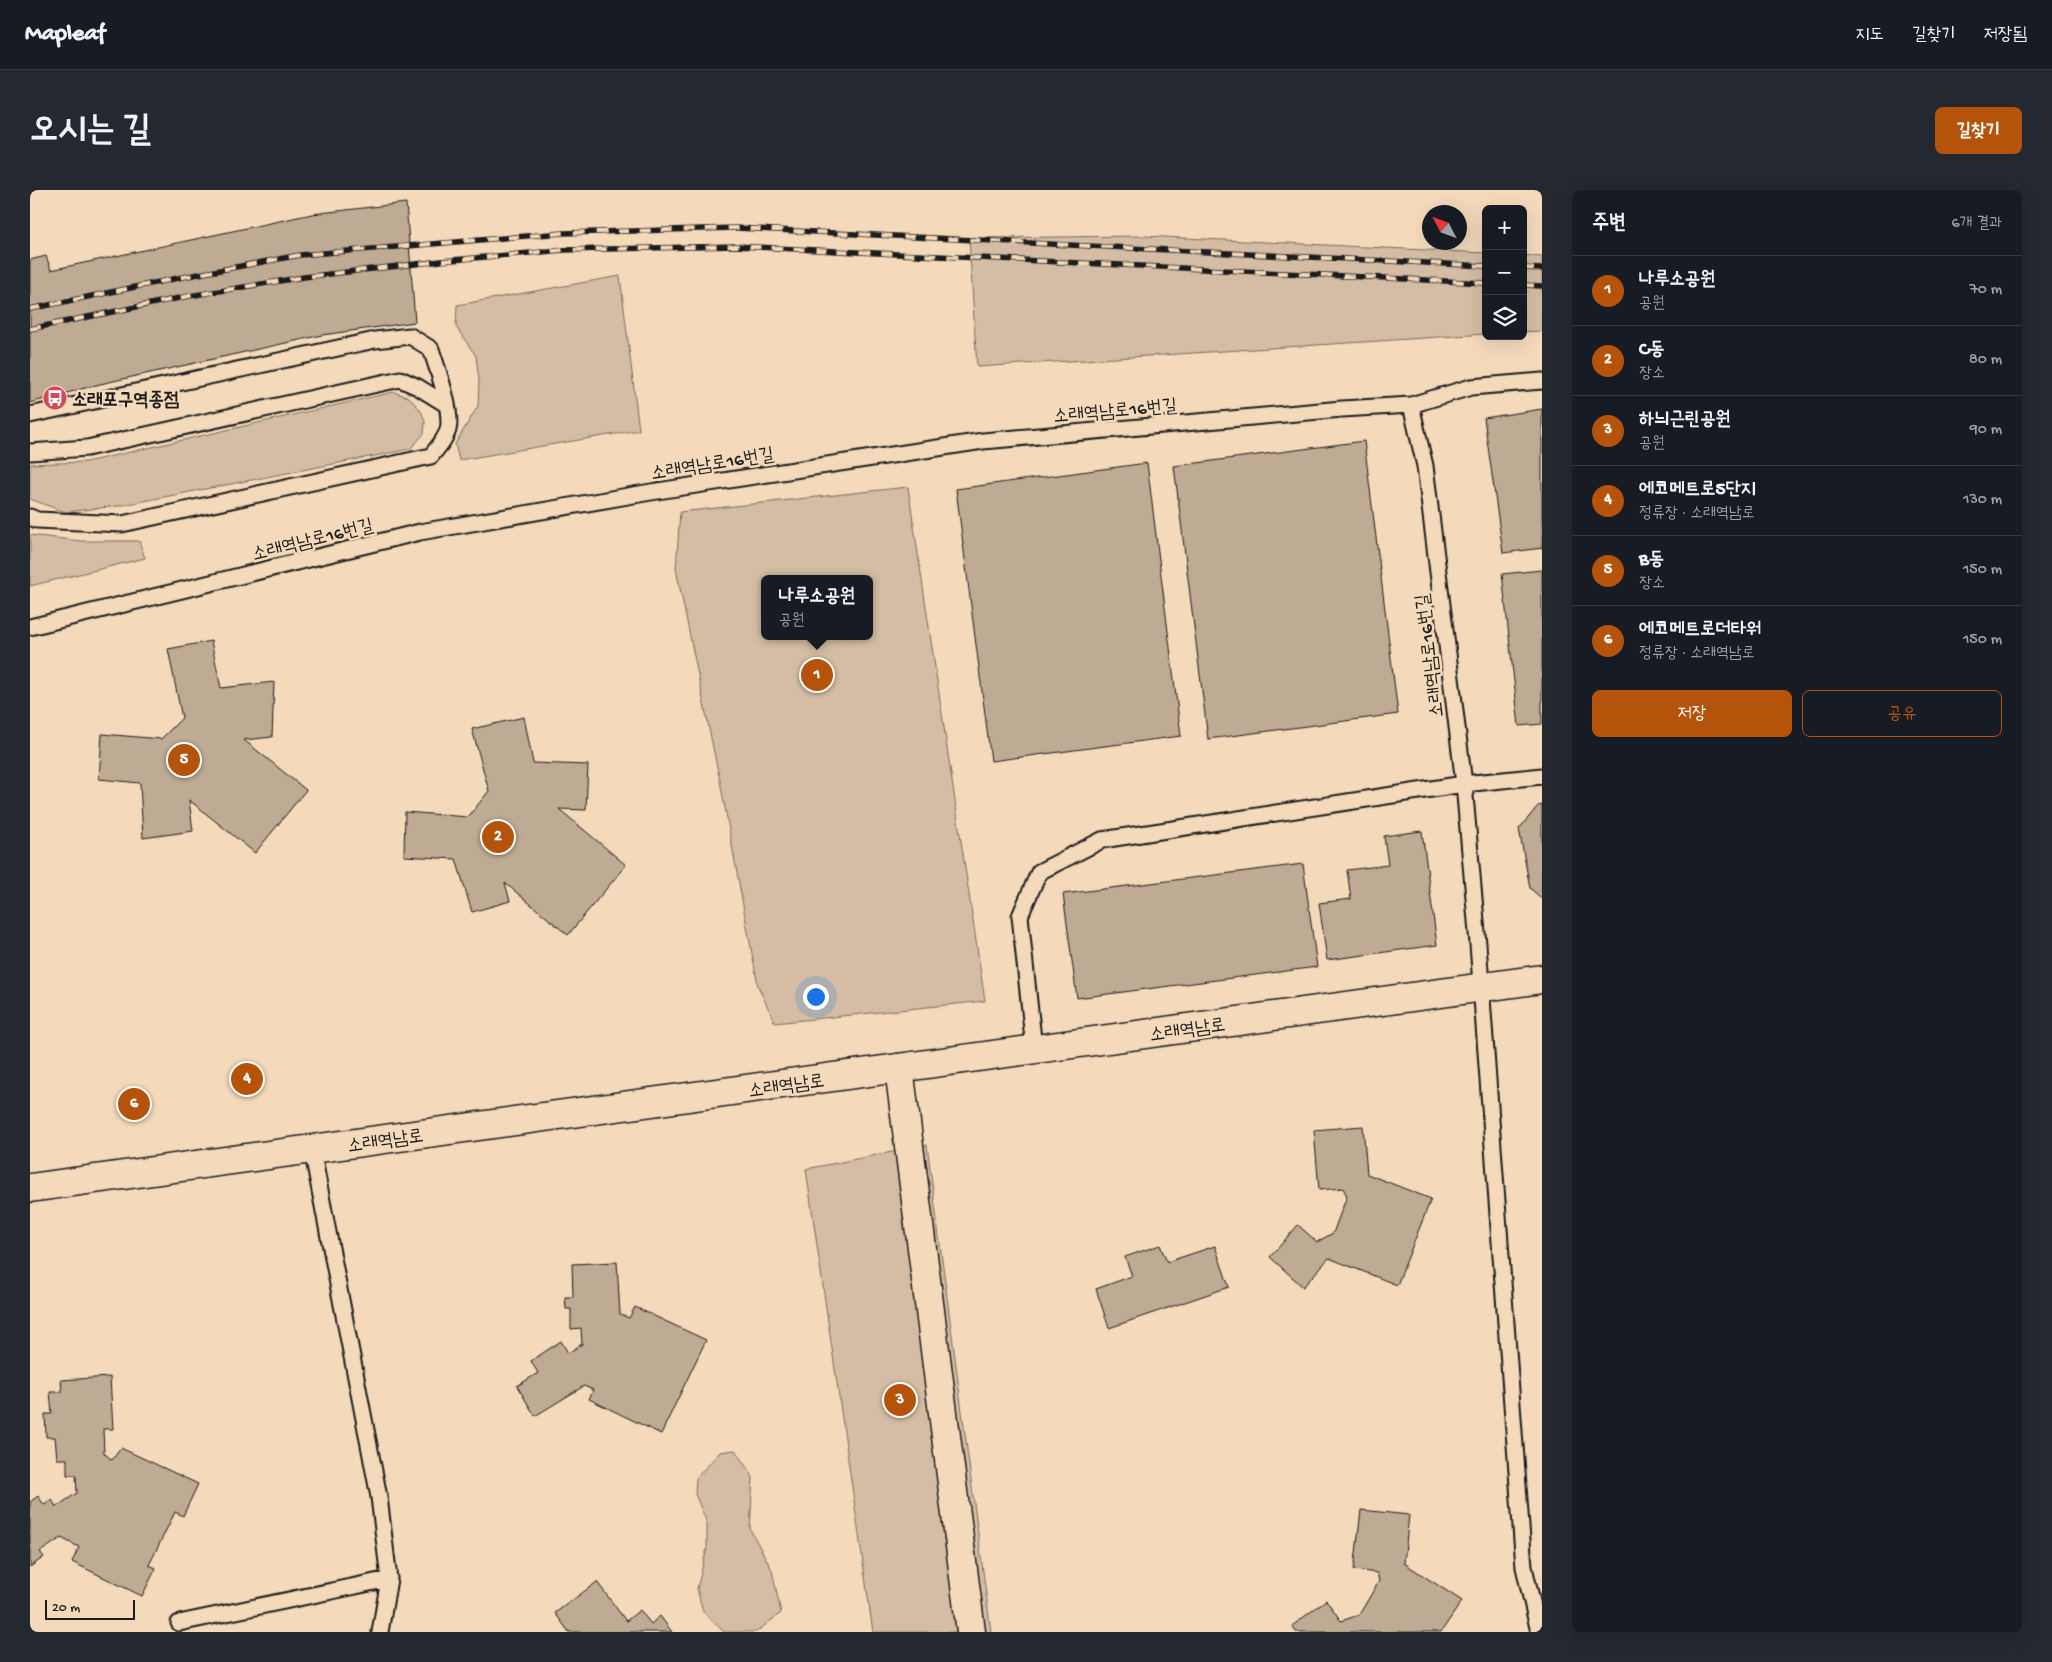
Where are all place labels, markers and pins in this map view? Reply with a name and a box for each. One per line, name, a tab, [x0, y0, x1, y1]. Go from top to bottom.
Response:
bus stop icon: 소래포구역종점	[42, 385, 68, 411]
place label: 소래포구역종점	[72, 390, 180, 413]
pin: 1	[801, 656, 833, 694]
pin: 5	[168, 741, 200, 779]
pin: 2	[482, 818, 514, 856]
pin: 4	[231, 1060, 263, 1098]
pin: 6	[118, 1085, 150, 1123]
pin: 3	[884, 1381, 916, 1419]

